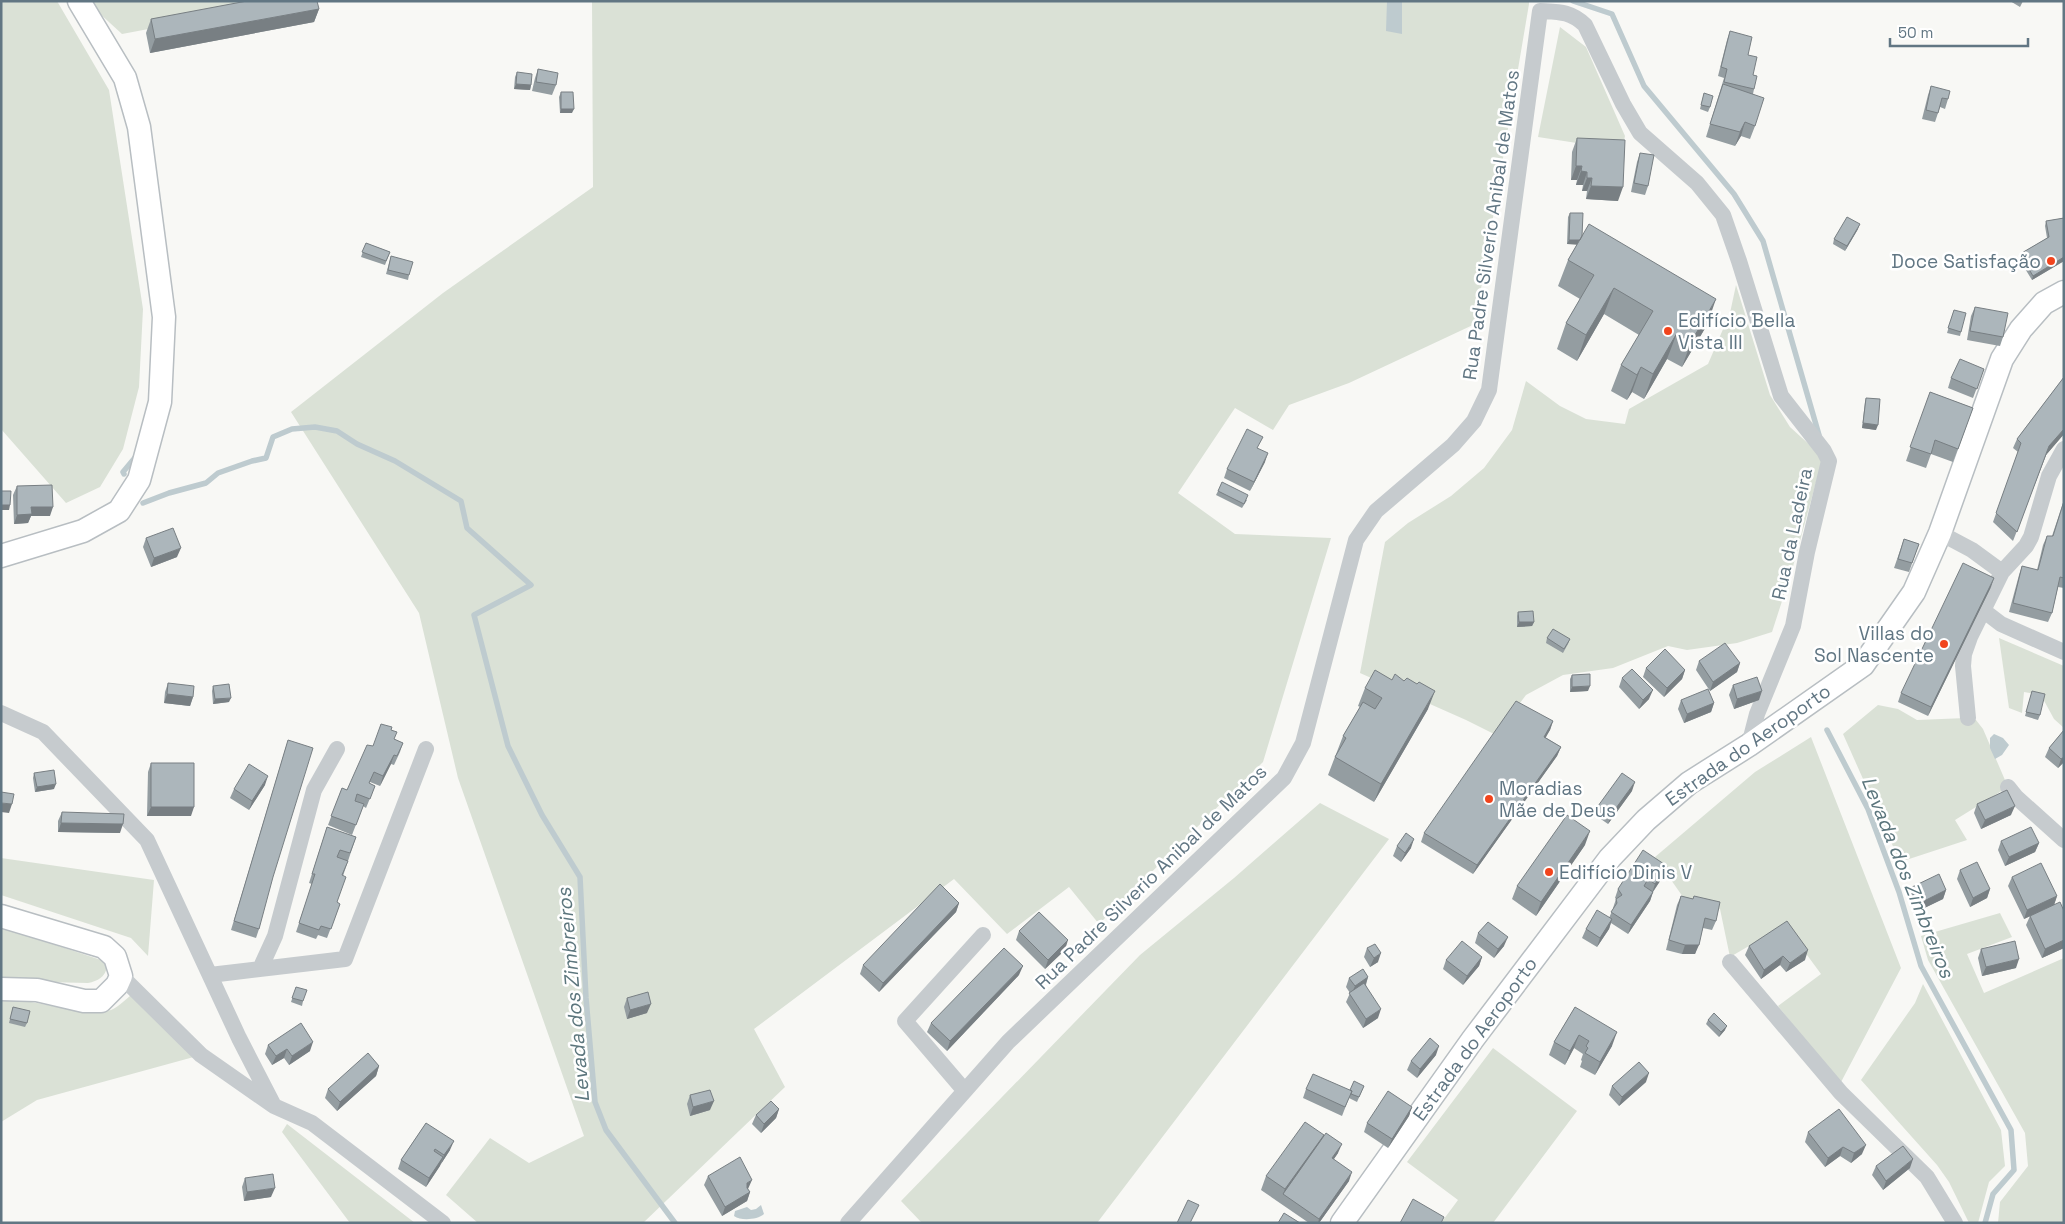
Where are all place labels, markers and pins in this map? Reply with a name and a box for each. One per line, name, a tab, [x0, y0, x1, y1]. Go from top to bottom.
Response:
place label: Doce Satisfação	[1891, 249, 2041, 274]
marker: Doce Satisfação	[2045, 255, 2057, 267]
place label: Edifício Bella Vista III	[1678, 308, 1795, 355]
marker: Edifício Bella Vista III	[1662, 325, 1674, 337]
place label: Villas do Sol Nascente	[1814, 621, 1934, 668]
marker: Villas do Sol Nascente	[1938, 638, 1950, 650]
place label: Moradias Mãe de Deus	[1499, 776, 1616, 823]
marker: Moradias Mãe de Deus	[1483, 793, 1495, 805]
place label: Edifício Dinis V	[1559, 860, 1692, 885]
marker: Edifício Dinis V	[1543, 866, 1555, 878]

